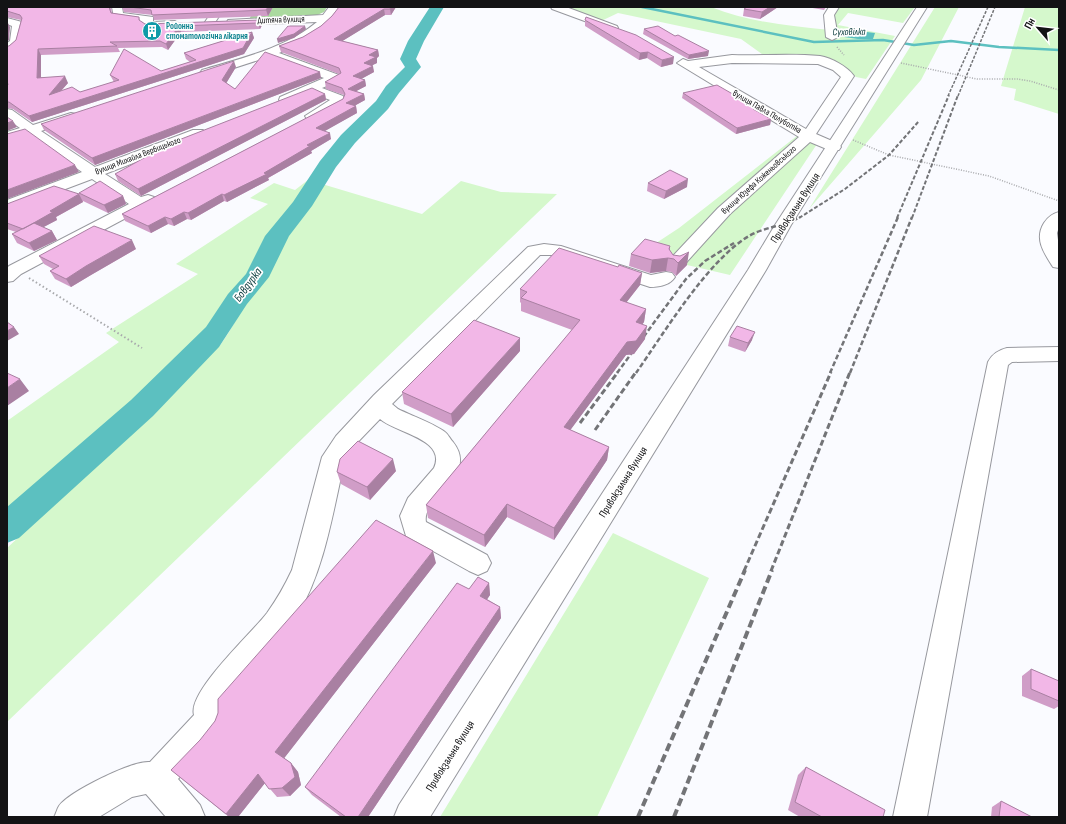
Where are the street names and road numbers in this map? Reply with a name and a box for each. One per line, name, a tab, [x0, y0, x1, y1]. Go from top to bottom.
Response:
street label: Дитяча вулиця	[257, 14, 305, 26]
street label: вулиця Павла Полуботка	[731, 88, 803, 136]
street label: вулиця Михайла Вербицького	[94, 134, 183, 177]
street label: вулиця Юзефа Коженьовського	[719, 143, 799, 217]
street label: Привокзальна вулиця	[767, 170, 823, 246]
street label: Привокзальна вулиця	[596, 444, 650, 520]
street label: Привокзальна вулиця	[423, 718, 477, 794]

